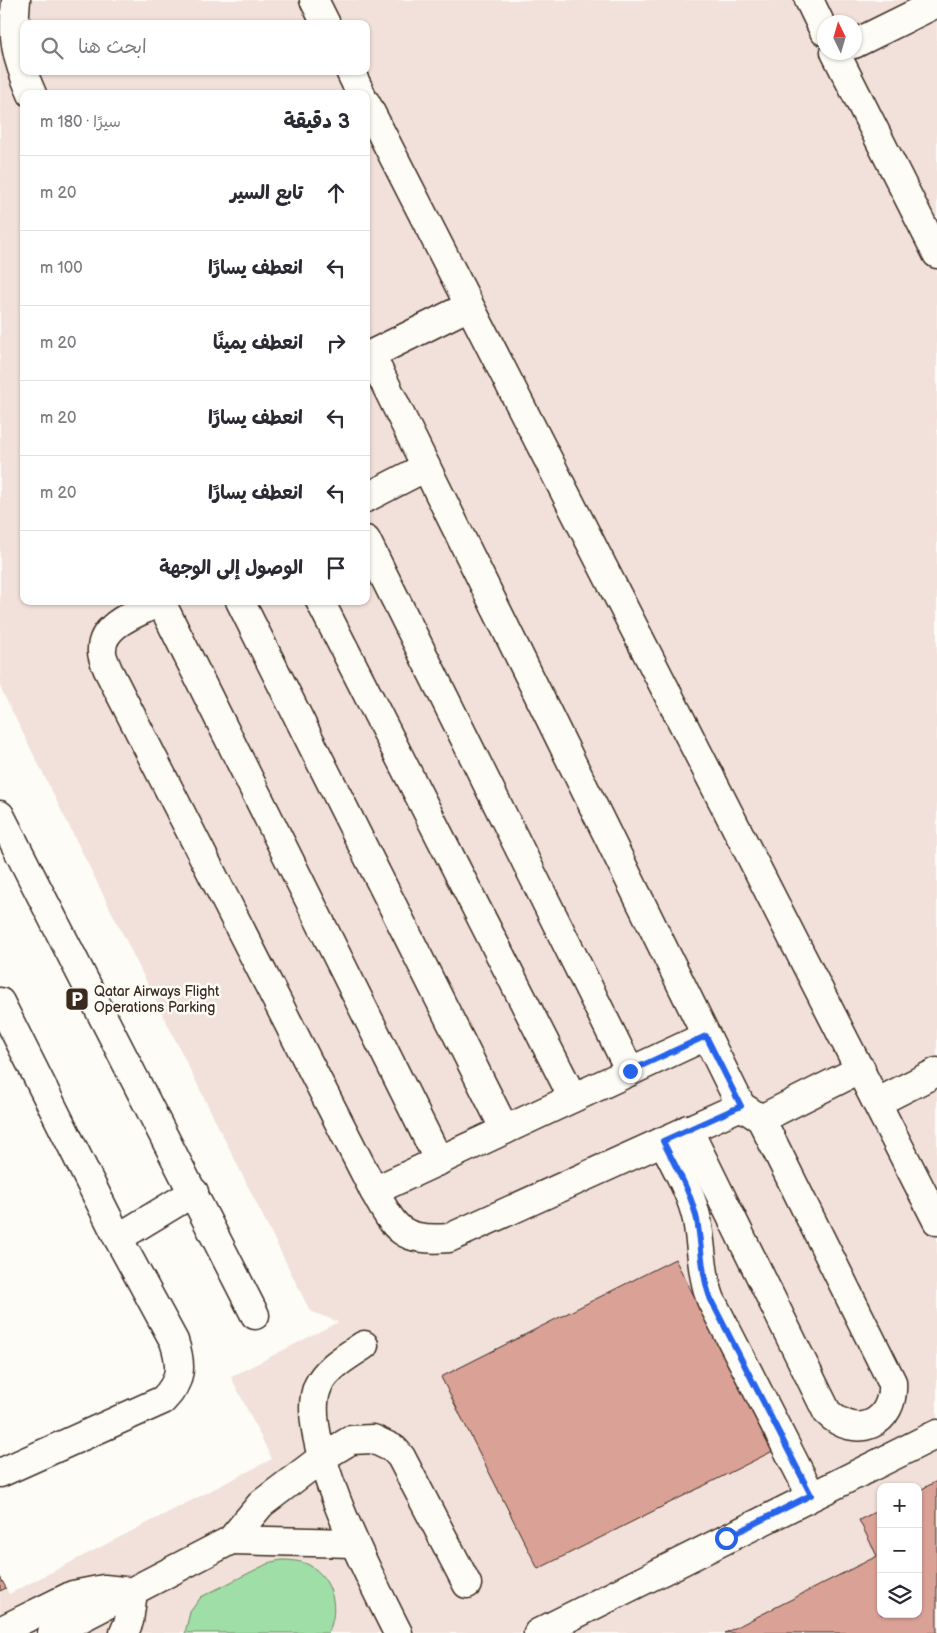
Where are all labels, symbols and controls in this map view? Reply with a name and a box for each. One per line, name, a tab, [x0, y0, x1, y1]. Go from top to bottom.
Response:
north arrow	[817, 15, 862, 60]
search box	[20, 20, 370, 75]
icon: search	[38, 34, 66, 62]
text: ابحث هنا	[78, 36, 147, 59]
text: 3 دقيقة	[284, 109, 350, 134]
text: سيرًا · 180 m	[40, 113, 121, 132]
icon: ahead	[322, 179, 350, 207]
text: تابع السير	[230, 182, 303, 205]
text: 20 m	[40, 184, 76, 203]
icon: left	[322, 254, 350, 282]
text: انعطف يسارًا	[208, 257, 303, 280]
text: 100 m	[40, 259, 83, 278]
icon: right	[322, 329, 350, 357]
text: انعطف يمينًا	[213, 332, 303, 355]
text: 20 m	[40, 334, 76, 353]
icon: left	[322, 404, 350, 432]
text: انعطف يسارًا	[208, 407, 303, 430]
text: 20 m	[40, 409, 76, 428]
icon: left	[322, 479, 350, 507]
text: انعطف يسارًا	[208, 482, 303, 505]
text: 20 m	[40, 484, 76, 503]
icon: arrive	[322, 554, 350, 582]
text: الوصول إلى الوجهة	[159, 557, 303, 580]
place label: Qatar Airways Flight Operations Parking	[94, 983, 220, 1016]
parking icon: Qatar Airways Flight Operations Parking	[64, 986, 90, 1012]
route end	[619, 1060, 642, 1083]
map controls	[877, 1483, 922, 1618]
button: +	[877, 1483, 922, 1528]
route start	[715, 1527, 738, 1550]
button: −	[877, 1528, 922, 1573]
button: layers	[877, 1573, 922, 1618]

